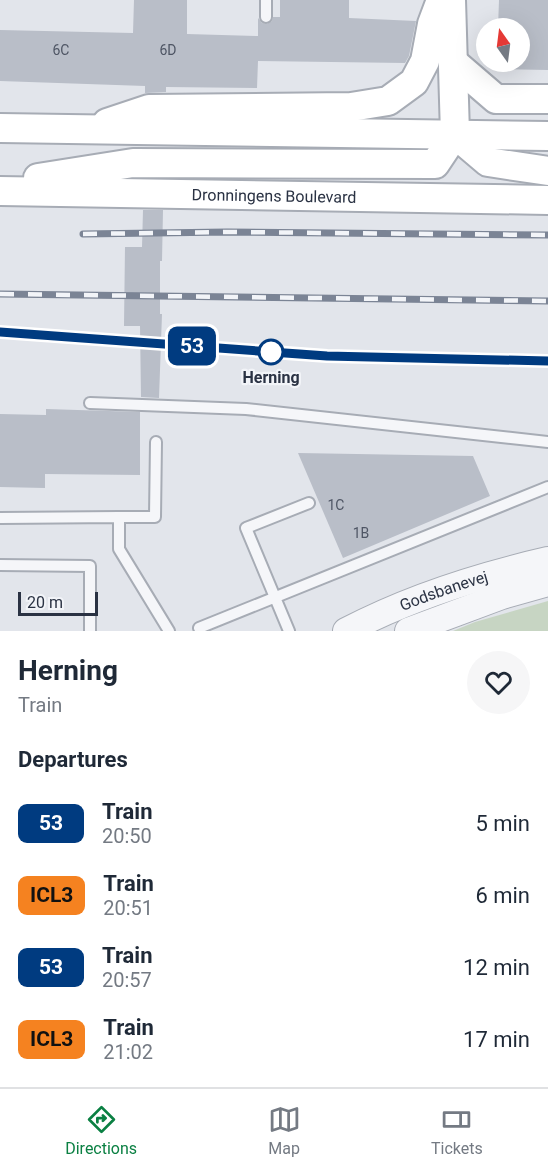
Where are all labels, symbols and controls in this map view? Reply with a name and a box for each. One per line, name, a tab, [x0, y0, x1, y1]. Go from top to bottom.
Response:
north arrow	[476, 18, 530, 72]
map controls	[476, 18, 530, 72]
house number: 6C	[53, 42, 69, 58]
house number: 6D	[159, 42, 177, 58]
street label: Dronningens Boulevard	[191, 185, 356, 206]
line badge: 53	[165, 326, 219, 366]
text: 53	[180, 334, 204, 358]
marker: Herning	[258, 339, 284, 365]
place label: Herning	[242, 368, 300, 387]
house number: 1C	[328, 497, 344, 513]
house number: 1B	[353, 525, 369, 541]
street label: Godsbanevej	[397, 566, 490, 615]
scale bar	[18, 589, 98, 616]
text: 20 m	[27, 593, 63, 612]
button: heart	[467, 651, 530, 714]
text: Herning	[18, 654, 118, 687]
text: Train	[18, 693, 62, 717]
text: Departures	[18, 747, 128, 772]
text: Train	[102, 799, 153, 824]
text: 53	[39, 811, 63, 835]
text: 5 min	[475, 811, 530, 836]
text: 20:50	[102, 824, 152, 848]
text: Train	[103, 871, 154, 896]
text: ICL3	[30, 883, 73, 907]
text: 6 min	[475, 883, 530, 908]
text: 20:51	[103, 896, 153, 920]
text: Train	[102, 943, 153, 968]
text: 53	[39, 955, 63, 979]
text: 12 min	[463, 955, 530, 980]
text: 20:57	[102, 968, 152, 992]
text: Train	[103, 1015, 154, 1040]
text: ICL3	[30, 1027, 73, 1051]
text: 17 min	[463, 1027, 530, 1052]
text: 21:02	[103, 1040, 153, 1064]
tab: Directions	[65, 1103, 137, 1158]
tab: Map	[268, 1103, 301, 1158]
tab: Tickets	[431, 1103, 483, 1158]

